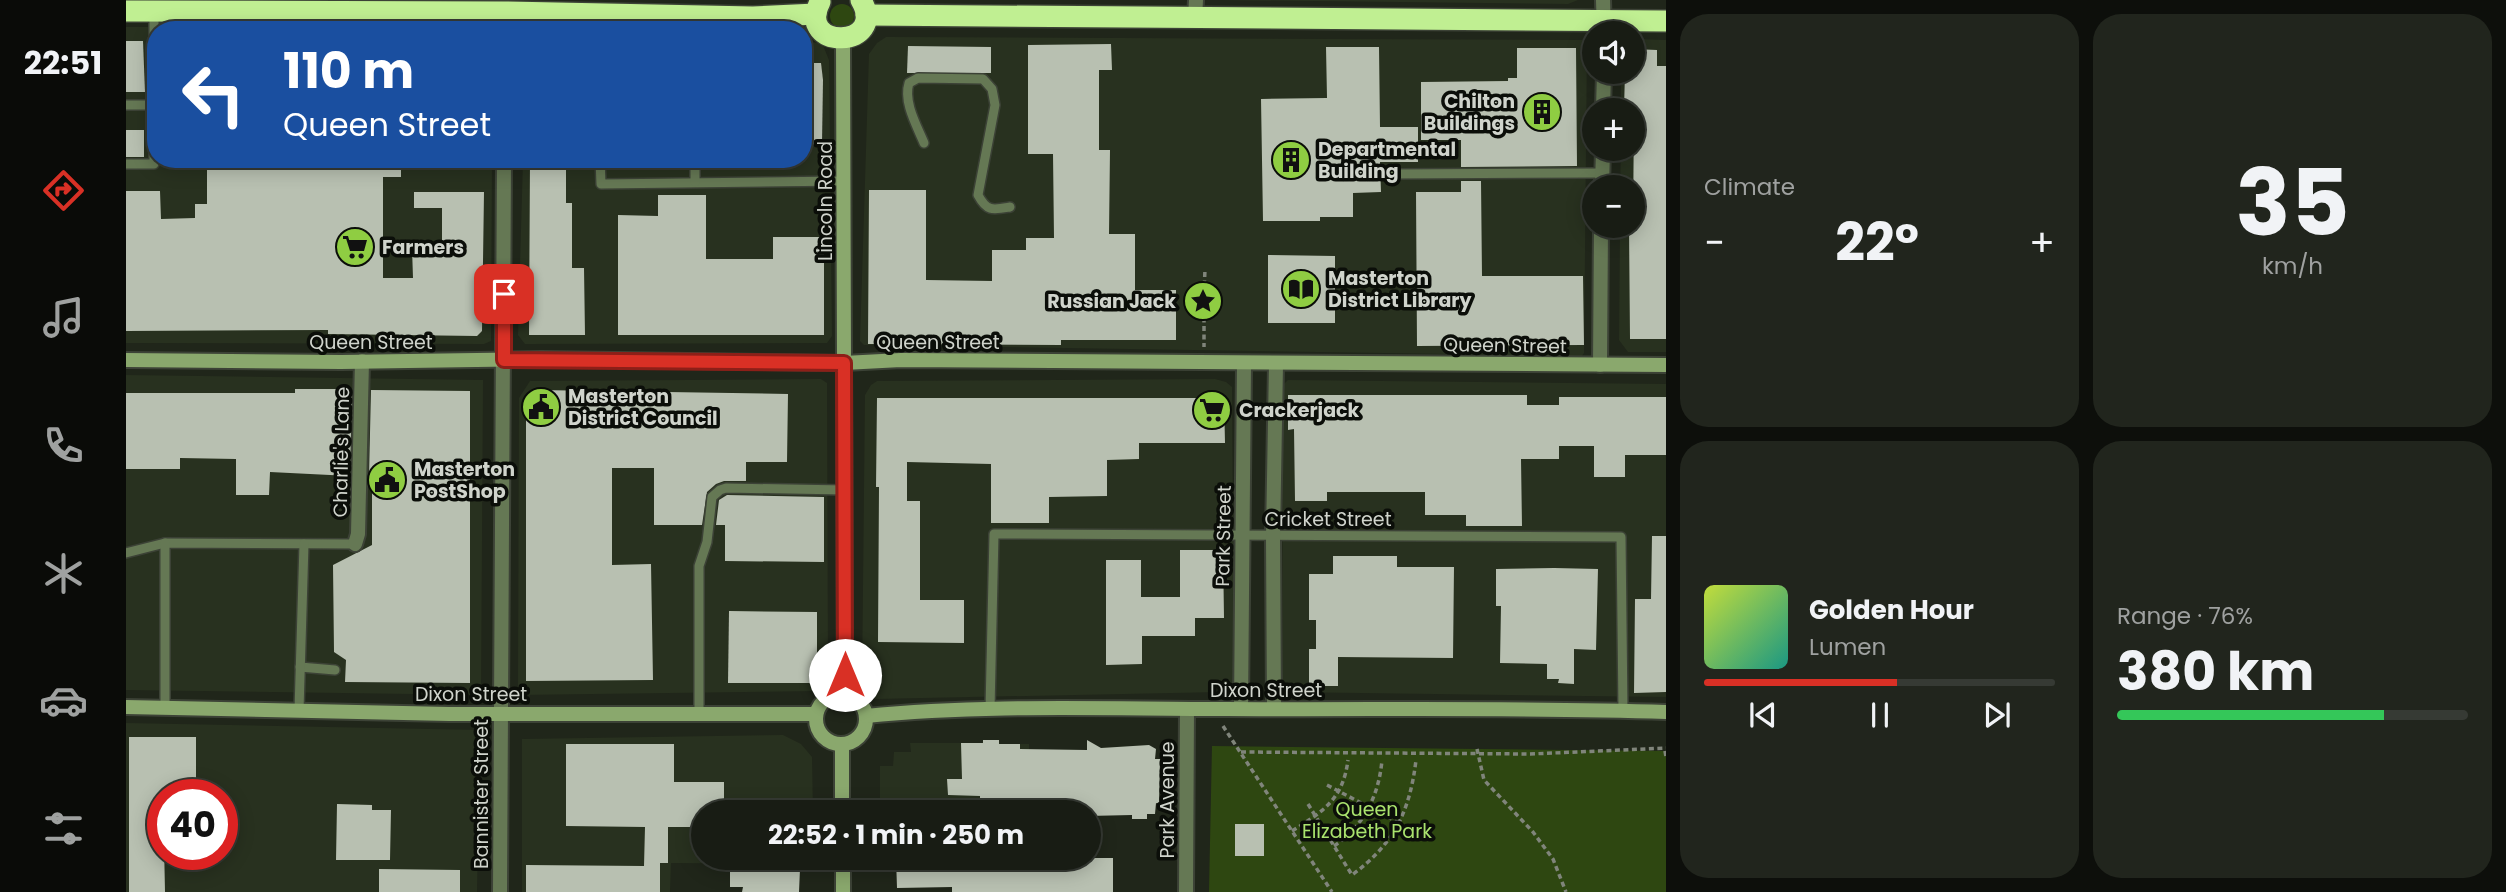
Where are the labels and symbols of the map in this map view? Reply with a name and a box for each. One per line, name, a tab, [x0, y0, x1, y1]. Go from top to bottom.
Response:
place label: Chilton Buildings	[1424, 88, 1515, 137]
building icon: Chilton Buildings	[1521, 91, 1563, 133]
place label: Departmental Building	[1318, 136, 1456, 185]
building icon: Departmental Building	[1270, 139, 1312, 181]
street label: Lincoln Road	[812, 141, 839, 261]
supermarket icon: Farmers	[334, 226, 376, 268]
place label: Farmers	[382, 234, 464, 261]
pin	[474, 264, 534, 324]
place label: Masterton District Library	[1328, 265, 1472, 314]
library icon: Masterton District Library	[1280, 268, 1322, 310]
place icon: Russian Jack	[1182, 280, 1224, 322]
place label: Russian Jack	[1047, 288, 1176, 315]
street label: Queen Street	[309, 329, 433, 356]
street label: Queen Street	[876, 329, 1000, 356]
street label: Queen Street	[1443, 331, 1567, 360]
place label: Masterton District Council	[568, 383, 718, 432]
street label: Charlie's Lane	[327, 386, 356, 518]
public building icon: Masterton District Council	[520, 386, 562, 428]
supermarket icon: Crackerjack	[1191, 389, 1233, 431]
place label: Crackerjack	[1239, 397, 1360, 424]
place label: Masterton PostShop	[414, 456, 515, 505]
public building icon: Masterton PostShop	[366, 459, 408, 501]
street label: Park Street	[1209, 485, 1238, 587]
street label: Cricket Street	[1264, 506, 1392, 533]
position arrow	[808, 638, 882, 712]
street label: Dixon Street	[1210, 677, 1322, 704]
street label: Dixon Street	[415, 681, 527, 708]
street label: Bannister Street	[468, 719, 495, 869]
street label: Park Avenue	[1154, 741, 1181, 859]
speed limit sign: 40	[147, 779, 238, 870]
park label: Queen Elizabeth Park	[1302, 796, 1432, 845]

